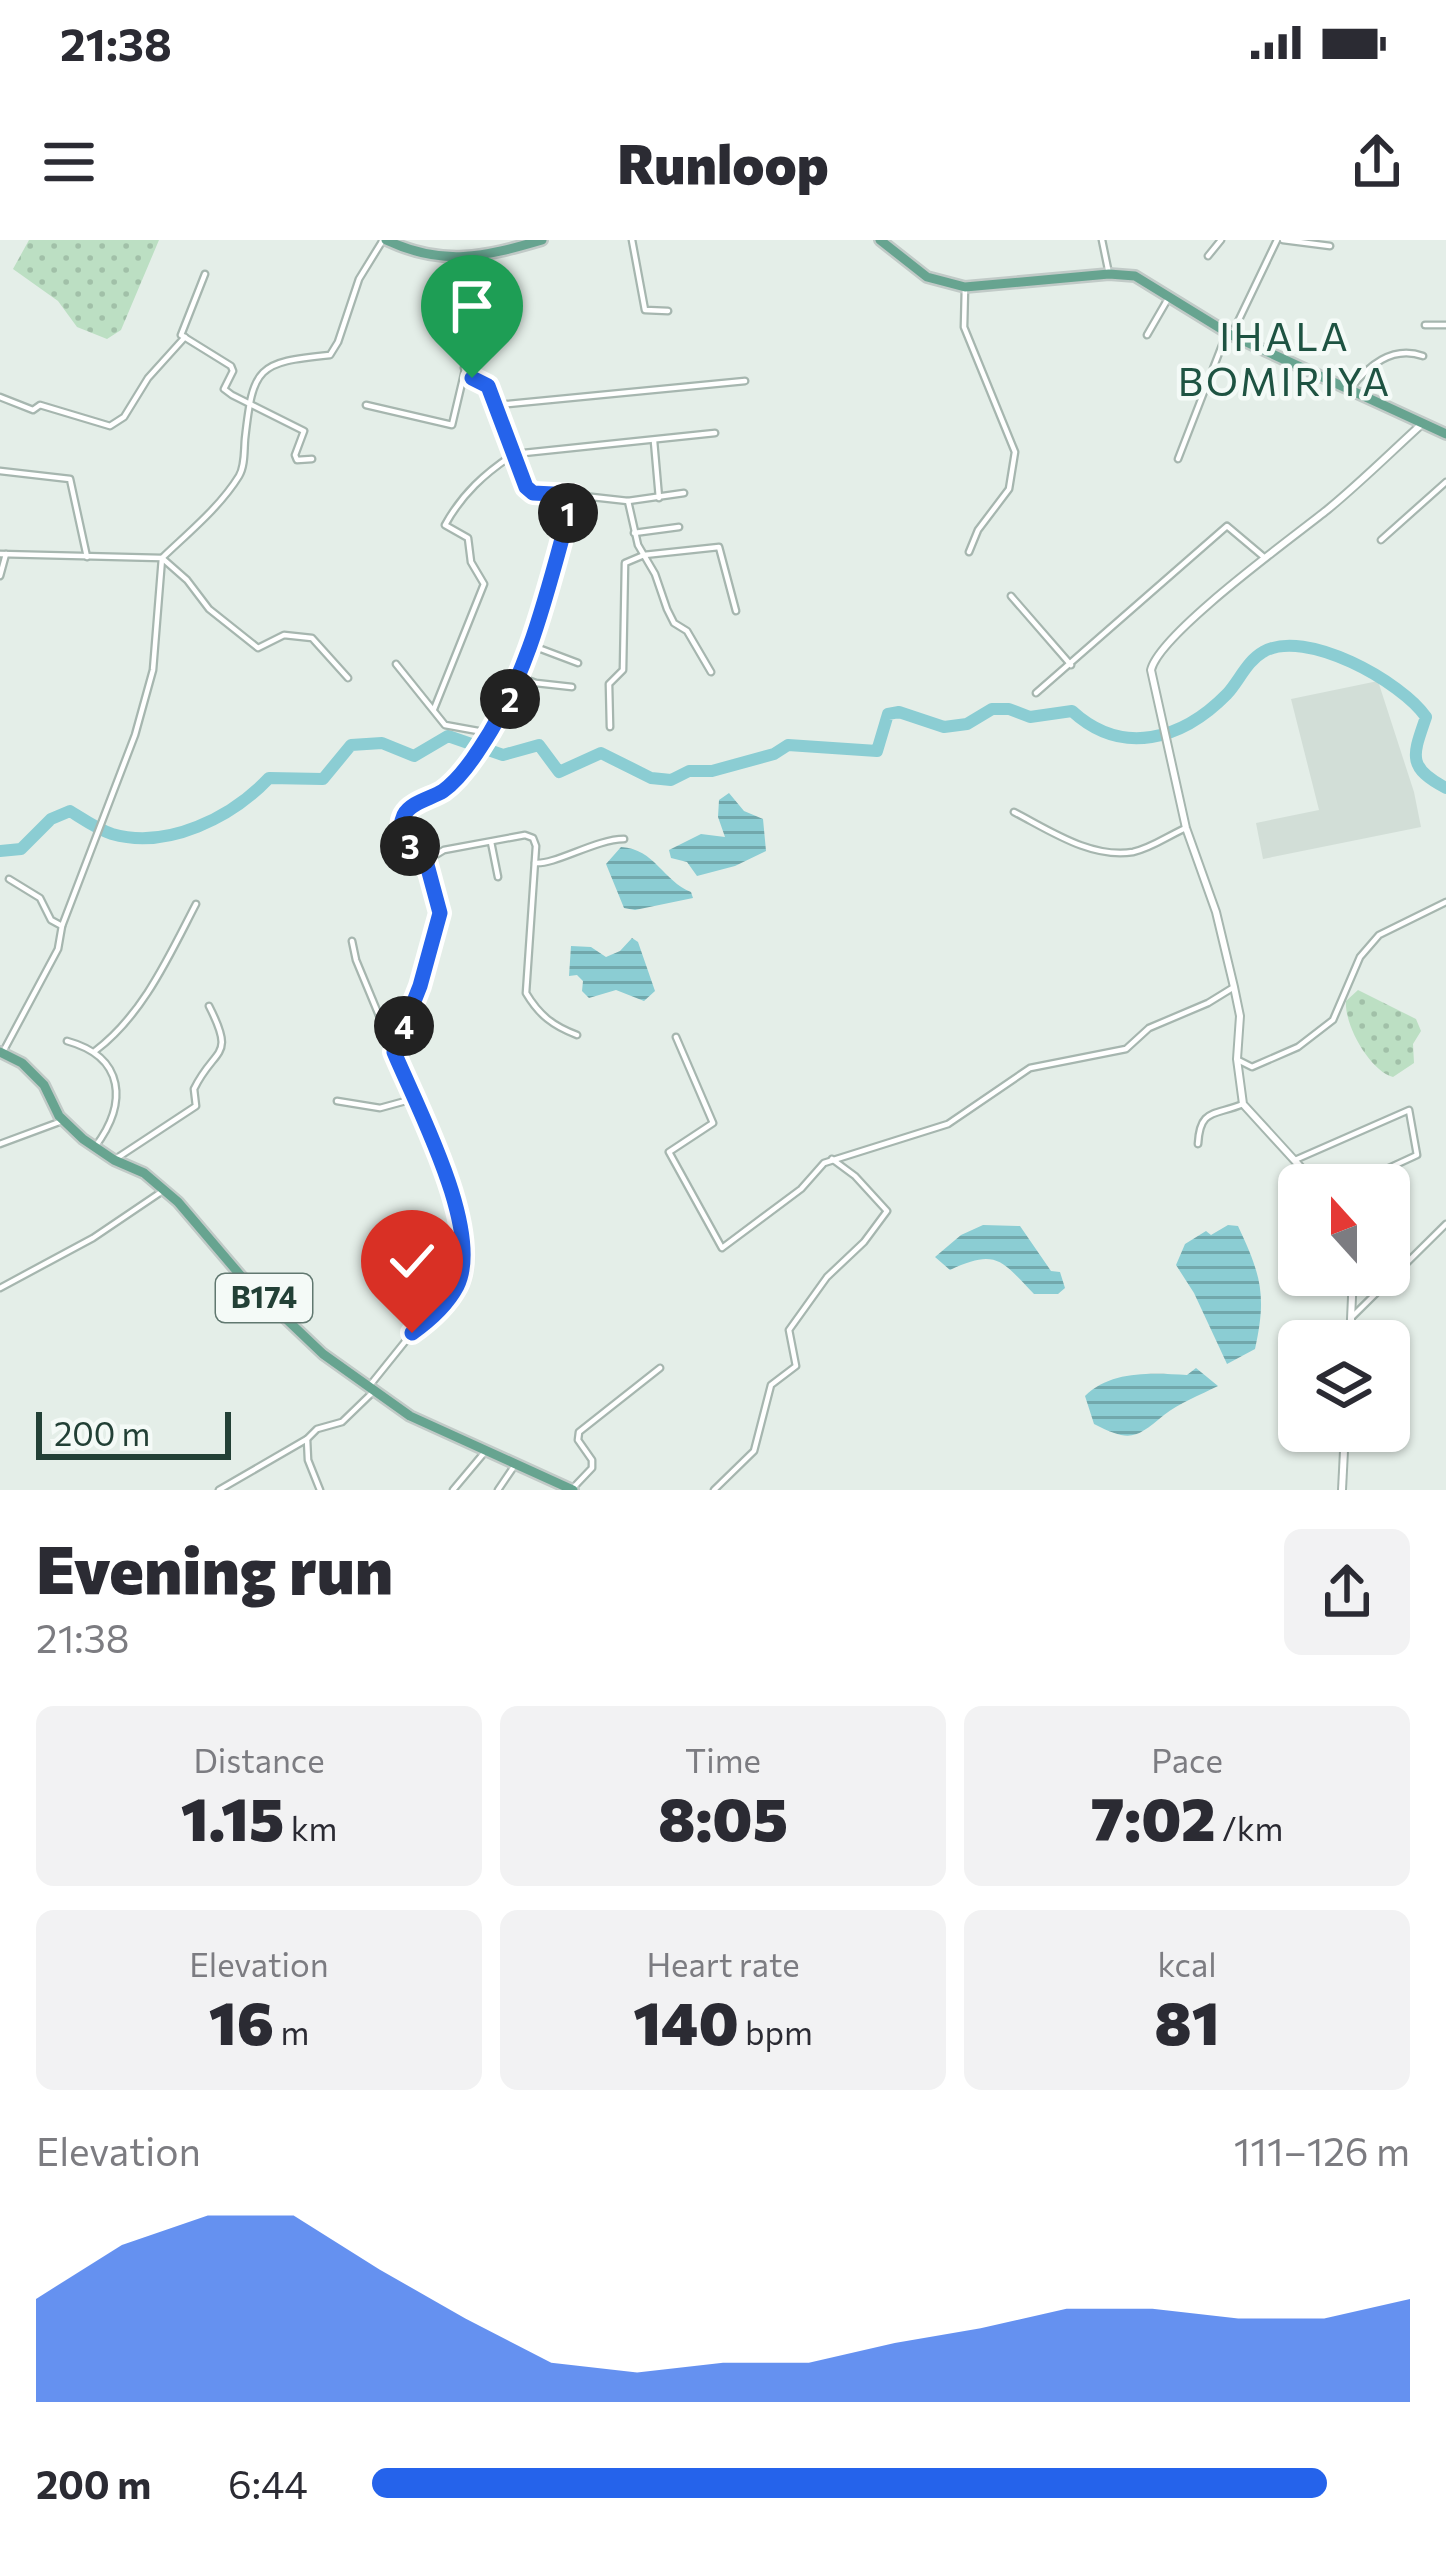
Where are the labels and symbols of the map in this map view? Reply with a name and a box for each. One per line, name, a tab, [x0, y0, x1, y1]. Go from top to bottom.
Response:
pin	[421, 255, 523, 378]
district label: IHALA BOMIRIYA	[1178, 311, 1392, 404]
pin: 1	[538, 483, 598, 543]
pin: 2	[480, 669, 540, 729]
pin: 3	[380, 816, 440, 876]
pin: 4	[374, 996, 434, 1056]
north arrow	[1278, 1164, 1410, 1296]
pin	[361, 1210, 463, 1333]
road number: B174	[216, 1274, 312, 1322]
scale bar	[36, 1406, 231, 1459]

